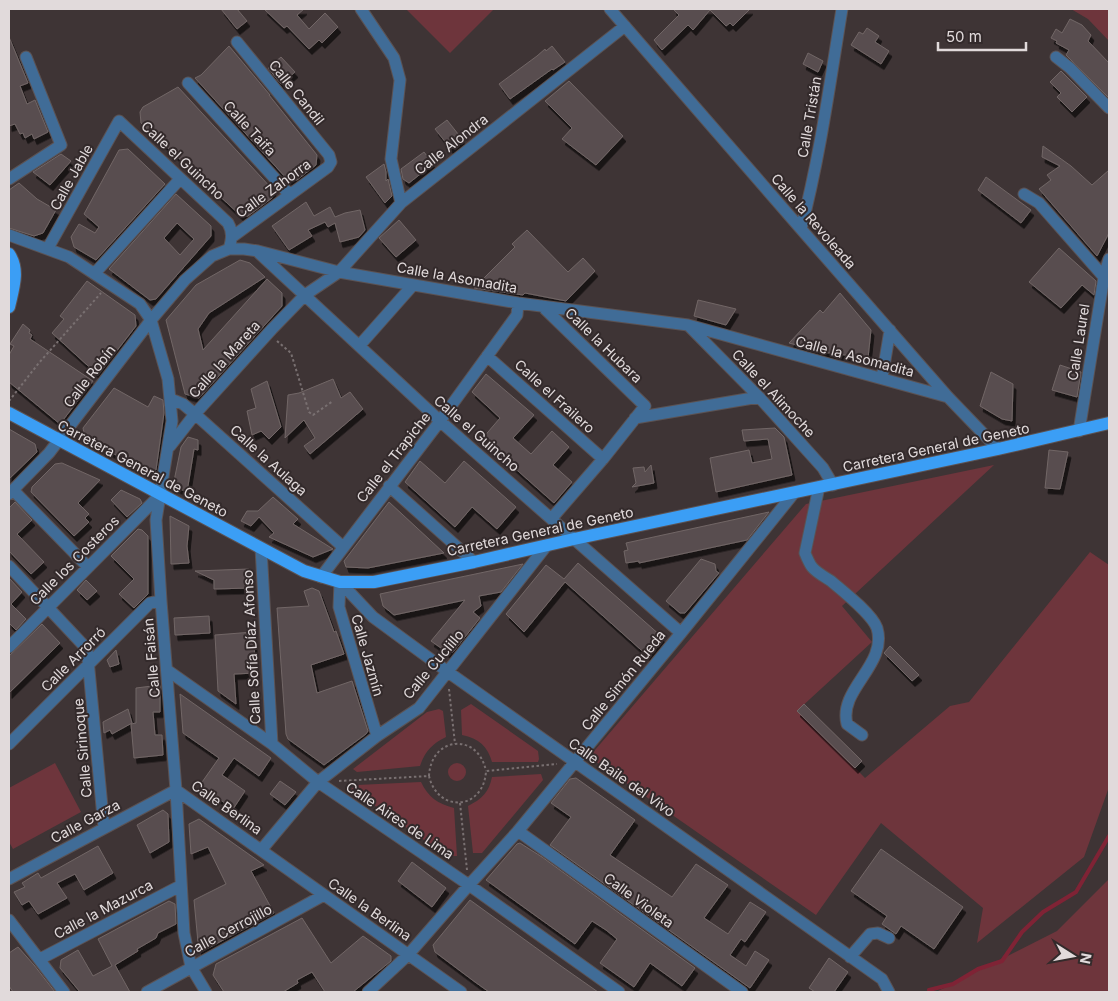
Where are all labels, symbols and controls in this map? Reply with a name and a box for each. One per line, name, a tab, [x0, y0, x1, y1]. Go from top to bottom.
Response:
scale bar	[938, 20, 1026, 52]
text: 50 m	[946, 27, 982, 46]
street label: Calle Candil	[266, 56, 328, 128]
street label: Calle Tristán	[793, 75, 825, 159]
street label: Calle Taifa	[220, 97, 280, 159]
street label: Calle Alondra	[411, 110, 491, 178]
street label: Calle el Guincho	[138, 117, 228, 203]
street label: Calle Jable	[46, 141, 96, 213]
street label: Calle Zahorra	[232, 155, 314, 221]
street label: Calle la Revoleada	[768, 170, 860, 272]
street label: Calle la Asomadita	[395, 258, 519, 296]
street label: Calle Laurel	[1064, 302, 1092, 382]
street label: Calle la Hubara	[562, 304, 646, 386]
street label: Calle la Mareta	[185, 317, 263, 401]
street label: Calle la Asomadita	[794, 332, 916, 380]
street label: Calle Robín	[59, 341, 119, 411]
street label: Calle el Alimoche	[729, 346, 819, 440]
street label: Calle el Frailero	[511, 356, 599, 436]
street label: Calle el Guincho	[431, 391, 523, 475]
street label: Calle el Trapiche	[352, 408, 434, 506]
street label: Carretera General de Geneto	[55, 416, 231, 520]
street label: Carretera General de Geneto	[841, 419, 1031, 475]
street label: Calle la Aulaga	[227, 421, 311, 499]
street label: Carretera General de Geneto	[445, 503, 635, 559]
street label: Calle los Costeros	[26, 512, 122, 608]
street label: Calle Sofía Díaz Afonso	[238, 569, 264, 725]
street label: Calle Jazmín	[348, 612, 388, 698]
street label: Calle Faisán	[139, 618, 163, 698]
street label: Calle Arrorró	[37, 623, 109, 695]
street label: Calle Cuclillo	[399, 626, 467, 702]
street label: Calle Simón Rueda	[577, 626, 669, 734]
street label: Calle Sirinoque	[69, 697, 95, 799]
street label: Calle Baile del Vivo	[566, 734, 678, 820]
street label: Calle Berlina	[188, 776, 266, 838]
street label: Calle Aires de Lima	[343, 778, 457, 862]
street label: Calle Garza	[47, 796, 123, 846]
street label: Calle Violeta	[601, 869, 677, 931]
street label: Calle la Berlina	[325, 874, 415, 944]
street label: Calle la Mazurca	[51, 876, 155, 942]
street label: Calle Cerrojillo	[182, 900, 274, 960]
north arrow	[1048, 931, 1098, 981]
text: N	[1077, 952, 1096, 965]

